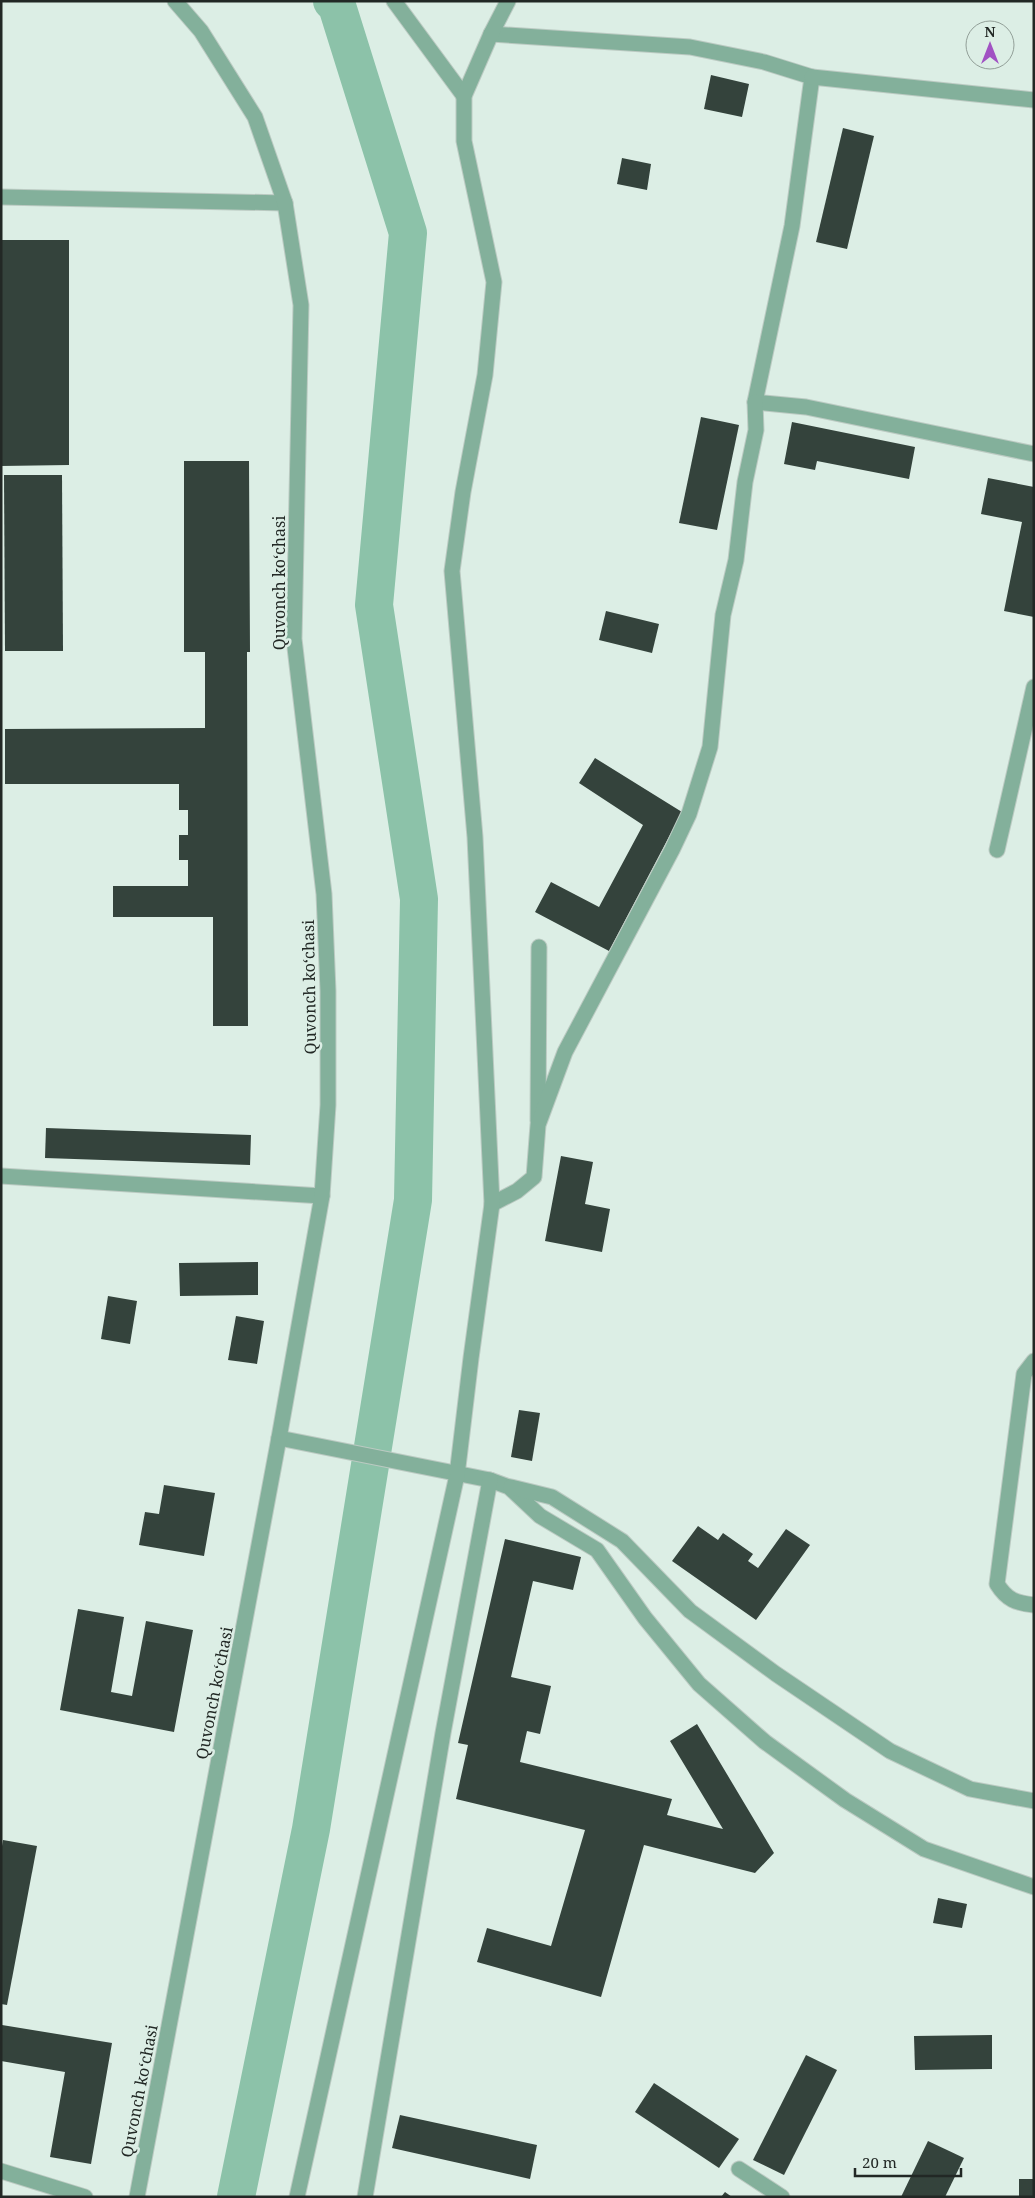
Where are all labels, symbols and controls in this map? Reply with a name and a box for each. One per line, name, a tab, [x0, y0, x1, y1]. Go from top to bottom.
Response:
north arrow	[965, 20, 1015, 70]
text: N	[984, 22, 996, 41]
street label: Quvonch koʻchasi	[268, 516, 290, 650]
street label: Quvonch koʻchasi	[297, 919, 321, 1055]
street label: Quvonch koʻchasi	[190, 1625, 238, 1761]
street label: Quvonch koʻchasi	[115, 2023, 163, 2159]
scale bar	[855, 2146, 961, 2178]
text: 20 m	[862, 2152, 897, 2172]

